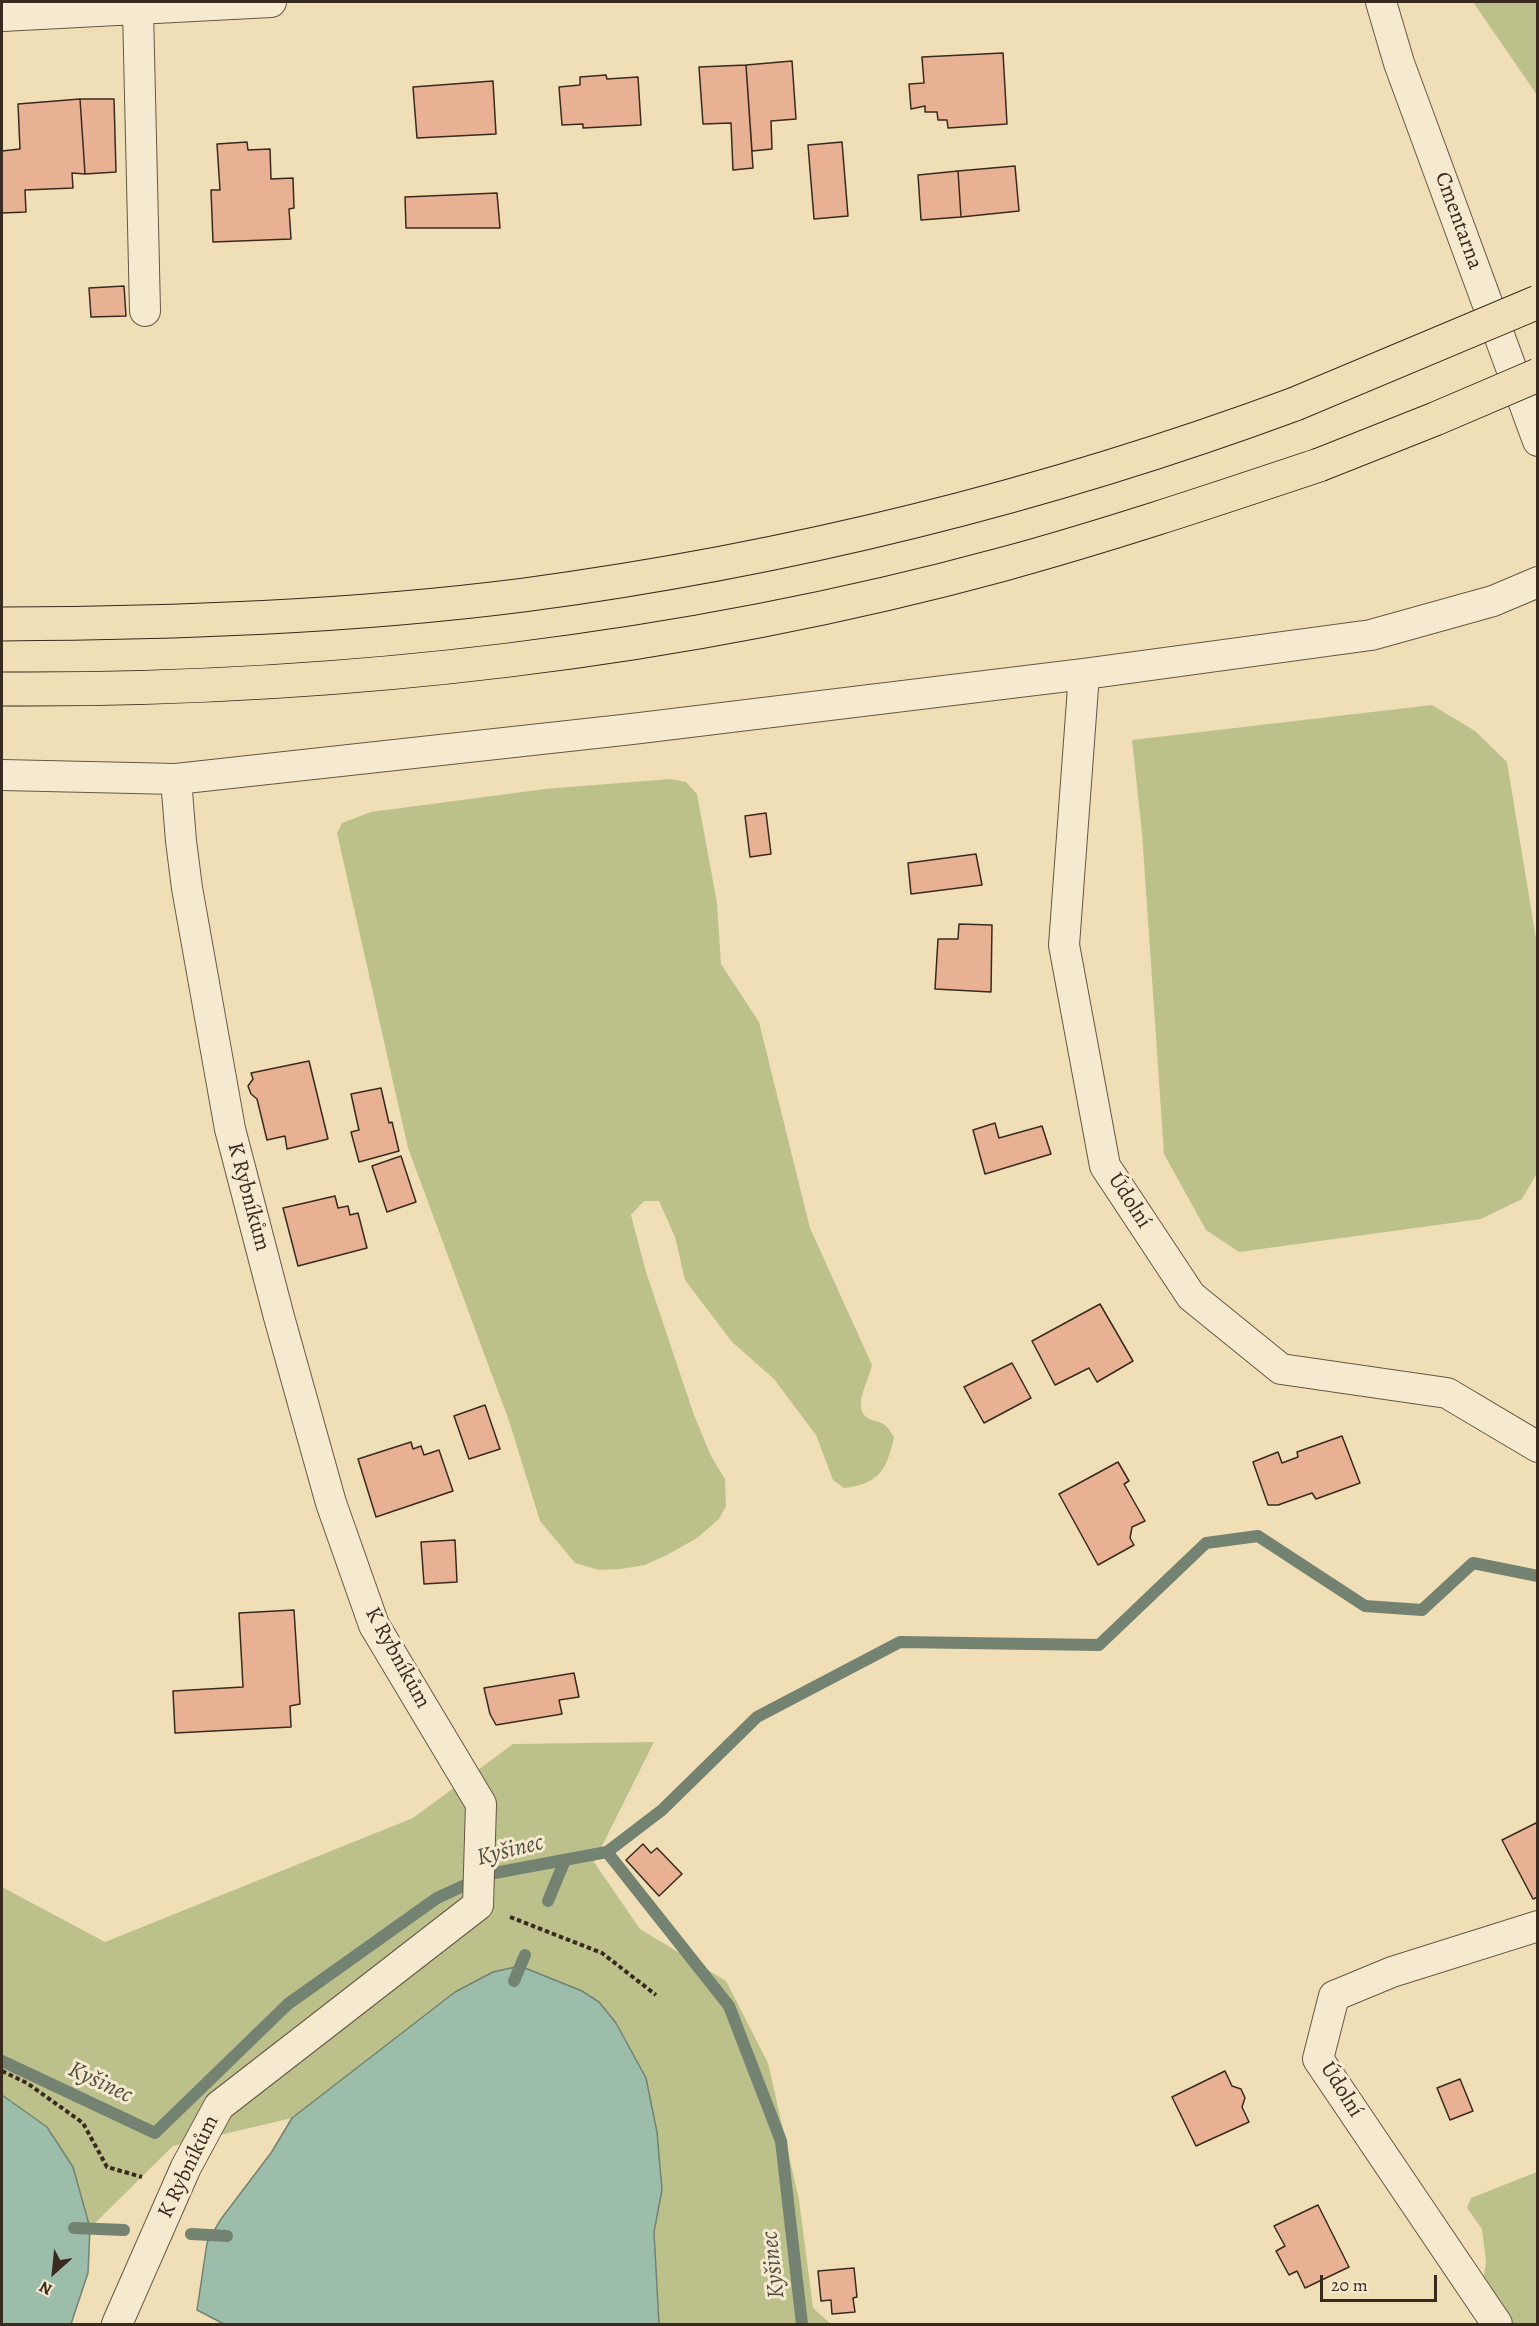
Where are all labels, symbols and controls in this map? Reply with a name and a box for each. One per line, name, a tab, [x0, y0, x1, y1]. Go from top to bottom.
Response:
street label: Cmentarna	[1428, 169, 1488, 273]
street label: K Rybníkům	[221, 1140, 275, 1254]
street label: Údolní	[1101, 1168, 1157, 1234]
street label: K Rybníkům	[358, 1603, 436, 1713]
water label: Kyšinec	[474, 1829, 546, 1873]
water label: Kyšinec	[63, 2056, 137, 2110]
street label: Údolní	[1314, 2057, 1368, 2123]
street label: K Rybníkům	[153, 2111, 225, 2223]
water label: Kyšinec	[756, 2230, 792, 2300]
north arrow	[24, 2242, 84, 2302]
scale bar	[1323, 2263, 1440, 2301]
text: 20 m	[1331, 2273, 1368, 2297]
text: N	[36, 2276, 56, 2300]

